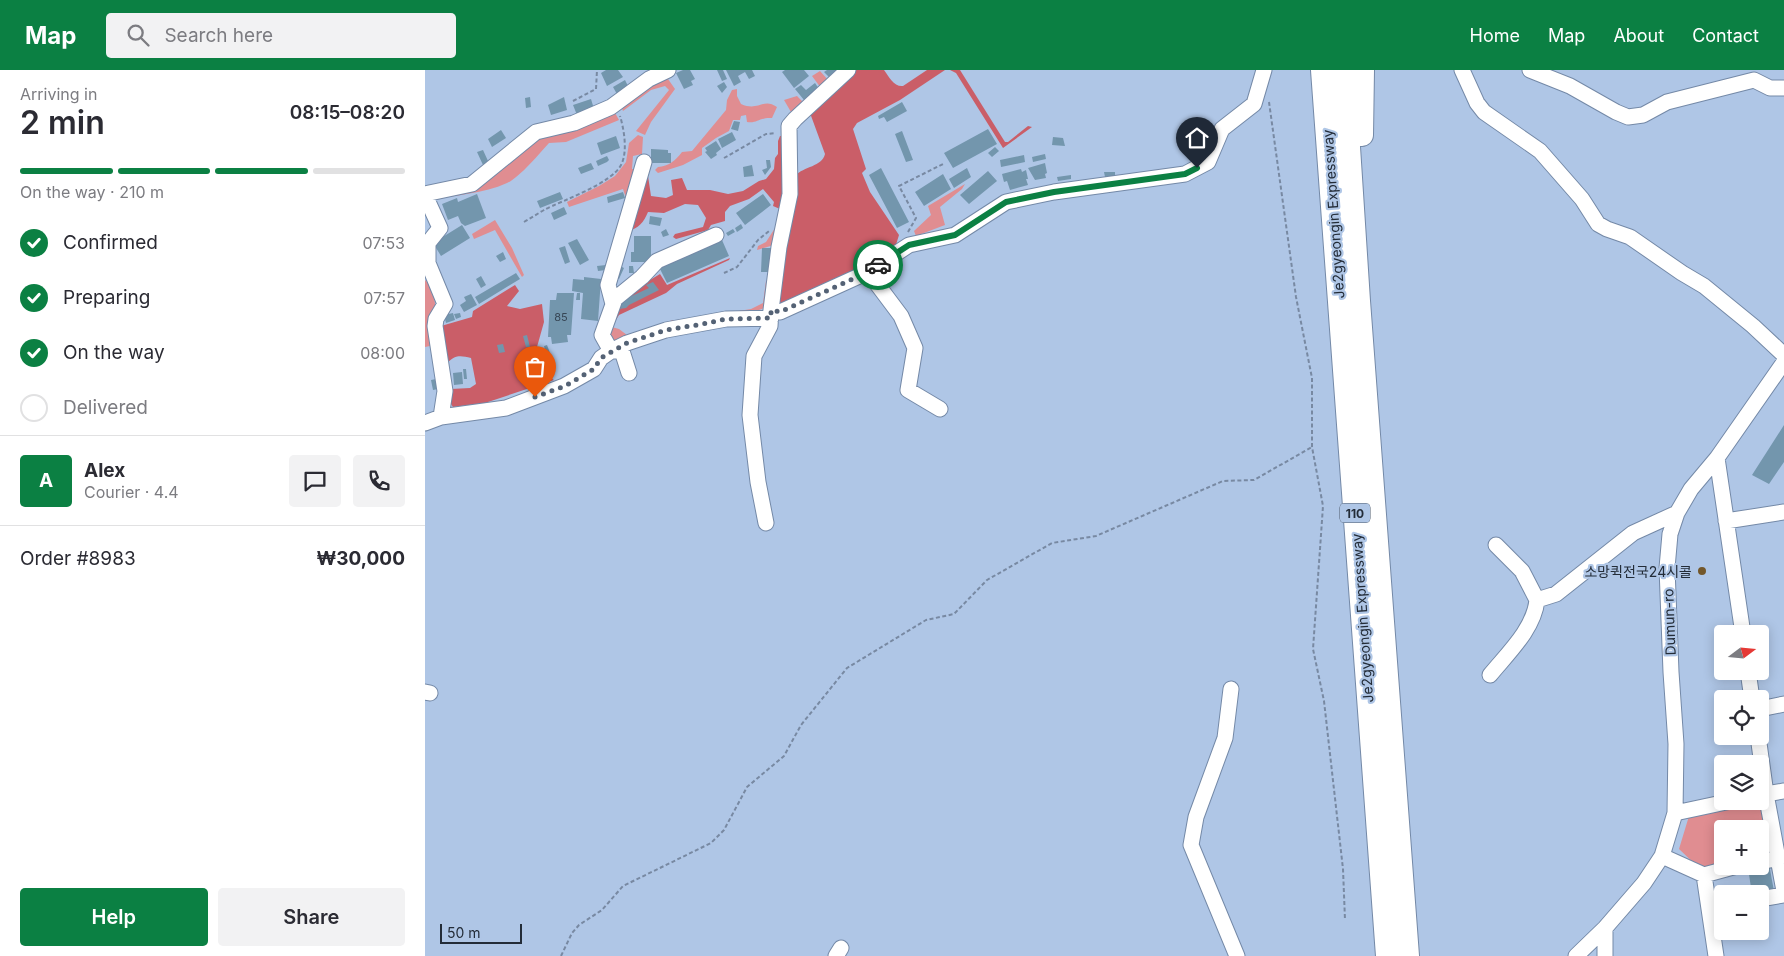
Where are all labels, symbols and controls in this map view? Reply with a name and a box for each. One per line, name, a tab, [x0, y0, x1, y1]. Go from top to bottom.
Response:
search box	[106, 13, 456, 58]
text: Map	[25, 21, 76, 50]
icon: search	[124, 21, 152, 49]
text: Search here	[164, 24, 273, 47]
text: Home	[1470, 25, 1520, 46]
text: Map	[1548, 25, 1585, 46]
text: About	[1613, 25, 1664, 46]
text: Contact	[1692, 25, 1759, 46]
text: Arriving in	[20, 84, 97, 104]
text: 08:15–08:20	[290, 101, 405, 124]
text: 2 min	[20, 103, 105, 142]
pin	[1176, 117, 1218, 168]
icon: home	[1183, 124, 1211, 152]
street label: Je2gyeongin Expressway	[1319, 129, 1347, 299]
text: On the way · 210 m	[20, 182, 164, 202]
icon: check	[20, 229, 48, 257]
text: Confirmed	[63, 231, 158, 254]
text: 07:53	[362, 233, 405, 253]
courier	[853, 240, 903, 290]
icon: car	[864, 251, 892, 279]
icon: check	[20, 284, 48, 312]
text: Preparing	[63, 286, 150, 309]
text: 07:57	[363, 288, 405, 308]
house number: 85	[554, 310, 568, 324]
icon: check	[20, 339, 48, 367]
text: On the way	[63, 341, 165, 364]
text: 08:00	[360, 343, 405, 363]
pin	[514, 346, 556, 397]
icon: bag	[521, 353, 549, 381]
text: Delivered	[63, 396, 148, 419]
button: chat	[289, 455, 341, 507]
button: phone	[353, 455, 405, 507]
text: Alex	[84, 459, 125, 482]
text: A	[39, 469, 53, 492]
text: Courier · 4.4	[84, 482, 179, 502]
road number: 110	[1340, 503, 1370, 522]
street label: Je2gyeongin Expressway	[1348, 533, 1376, 703]
text: Order #8983	[20, 547, 136, 570]
text: ₩30,000	[317, 547, 405, 570]
place label: 소망퀵전국24시콜	[1584, 563, 1692, 580]
marker: 소망퀵전국24시콜	[1696, 565, 1708, 577]
street label: Dumun-ro	[1659, 588, 1679, 656]
north arrow	[1714, 625, 1769, 680]
map controls	[1714, 625, 1769, 940]
button: locate	[1714, 690, 1769, 745]
button: layers	[1714, 755, 1769, 810]
button: +	[1714, 820, 1769, 875]
button: −	[1714, 885, 1769, 940]
button: Help	[20, 888, 208, 946]
button: Share	[218, 888, 405, 946]
scale bar	[440, 921, 523, 944]
text: 50 m	[447, 924, 481, 941]

